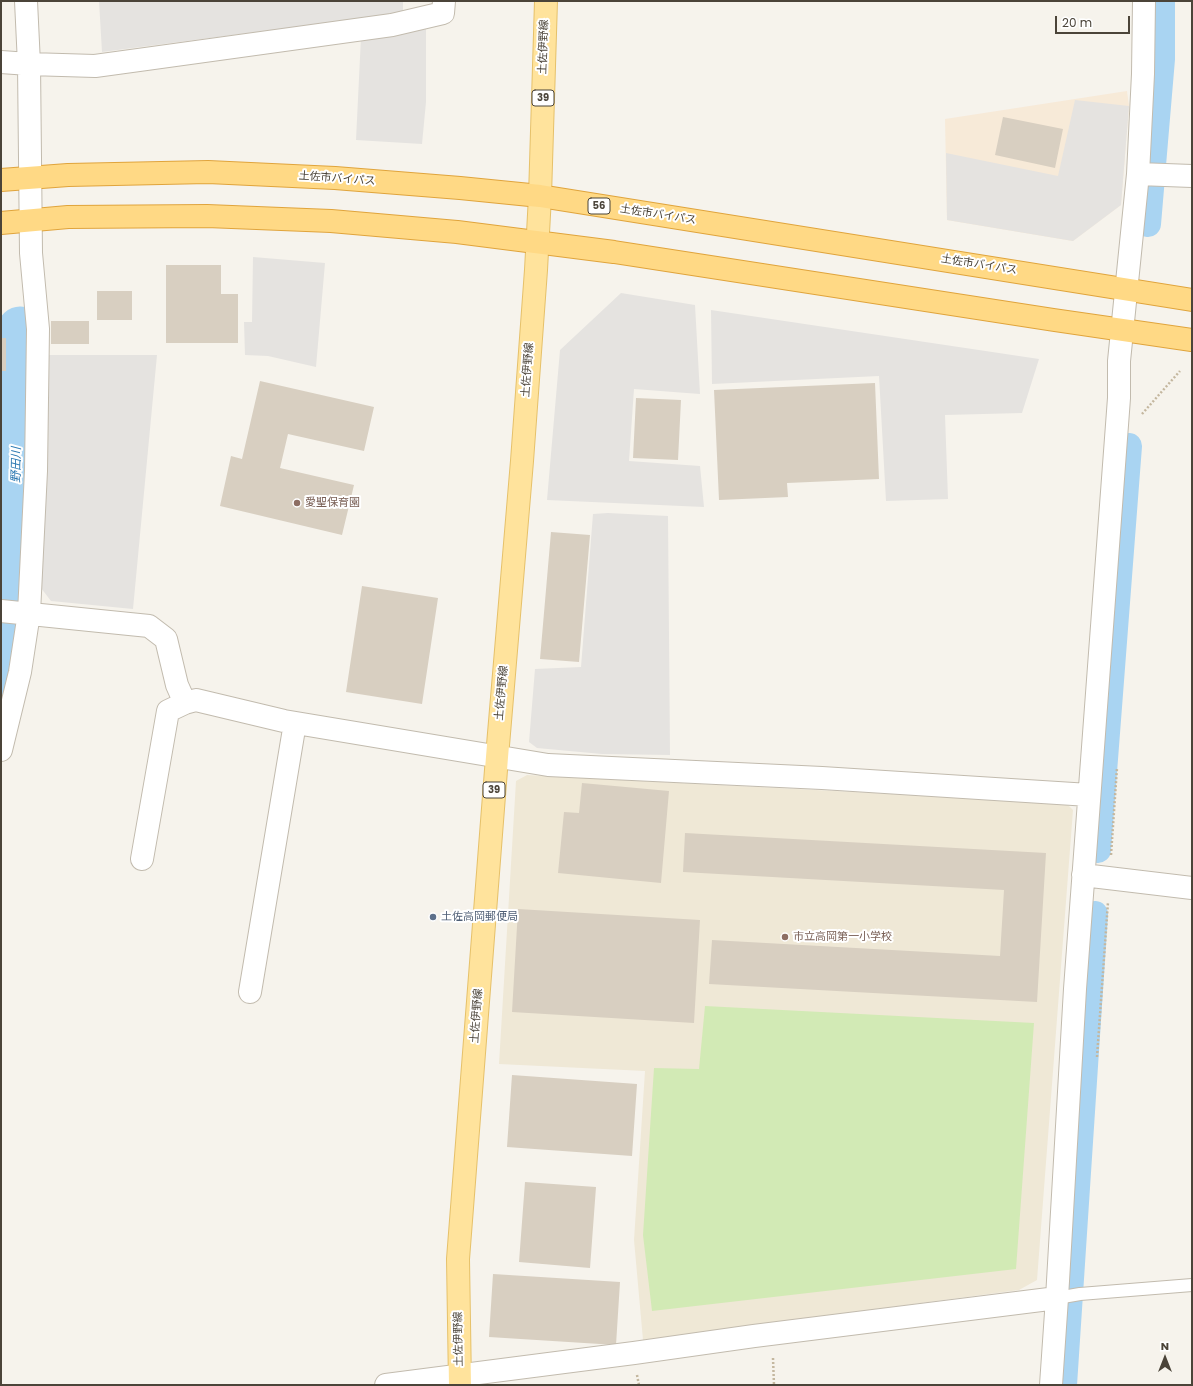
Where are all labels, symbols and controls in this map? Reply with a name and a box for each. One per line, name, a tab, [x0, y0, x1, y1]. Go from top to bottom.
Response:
scale bar	[1057, 8, 1132, 34]
text: 20 m	[1062, 14, 1092, 31]
street label: 土佐伊野線	[536, 19, 552, 75]
road number: 39	[532, 90, 554, 106]
street label: 土佐市バイパス	[298, 170, 376, 188]
road number: 56	[588, 198, 610, 214]
street label: 土佐市バイパス	[619, 202, 697, 228]
street label: 土佐市バイパス	[940, 252, 1018, 278]
street label: 土佐伊野線	[519, 342, 537, 398]
water label: 野田川	[9, 447, 25, 483]
place label: 愛聖保育園	[305, 496, 360, 510]
marker: 愛聖保育園	[292, 498, 302, 508]
street label: 土佐伊野線	[493, 665, 511, 721]
road number: 39	[483, 782, 505, 798]
place label: 土佐高岡郵便局	[441, 910, 518, 924]
marker: 土佐高岡郵便局	[428, 912, 438, 922]
place label: 市立高岡第一小学校	[793, 930, 892, 944]
marker: 市立高岡第一小学校	[780, 932, 790, 942]
street label: 土佐伊野線	[468, 988, 486, 1044]
street label: 土佐伊野線	[452, 1311, 466, 1367]
north arrow	[1145, 1338, 1185, 1378]
text: N	[1161, 1338, 1169, 1354]

